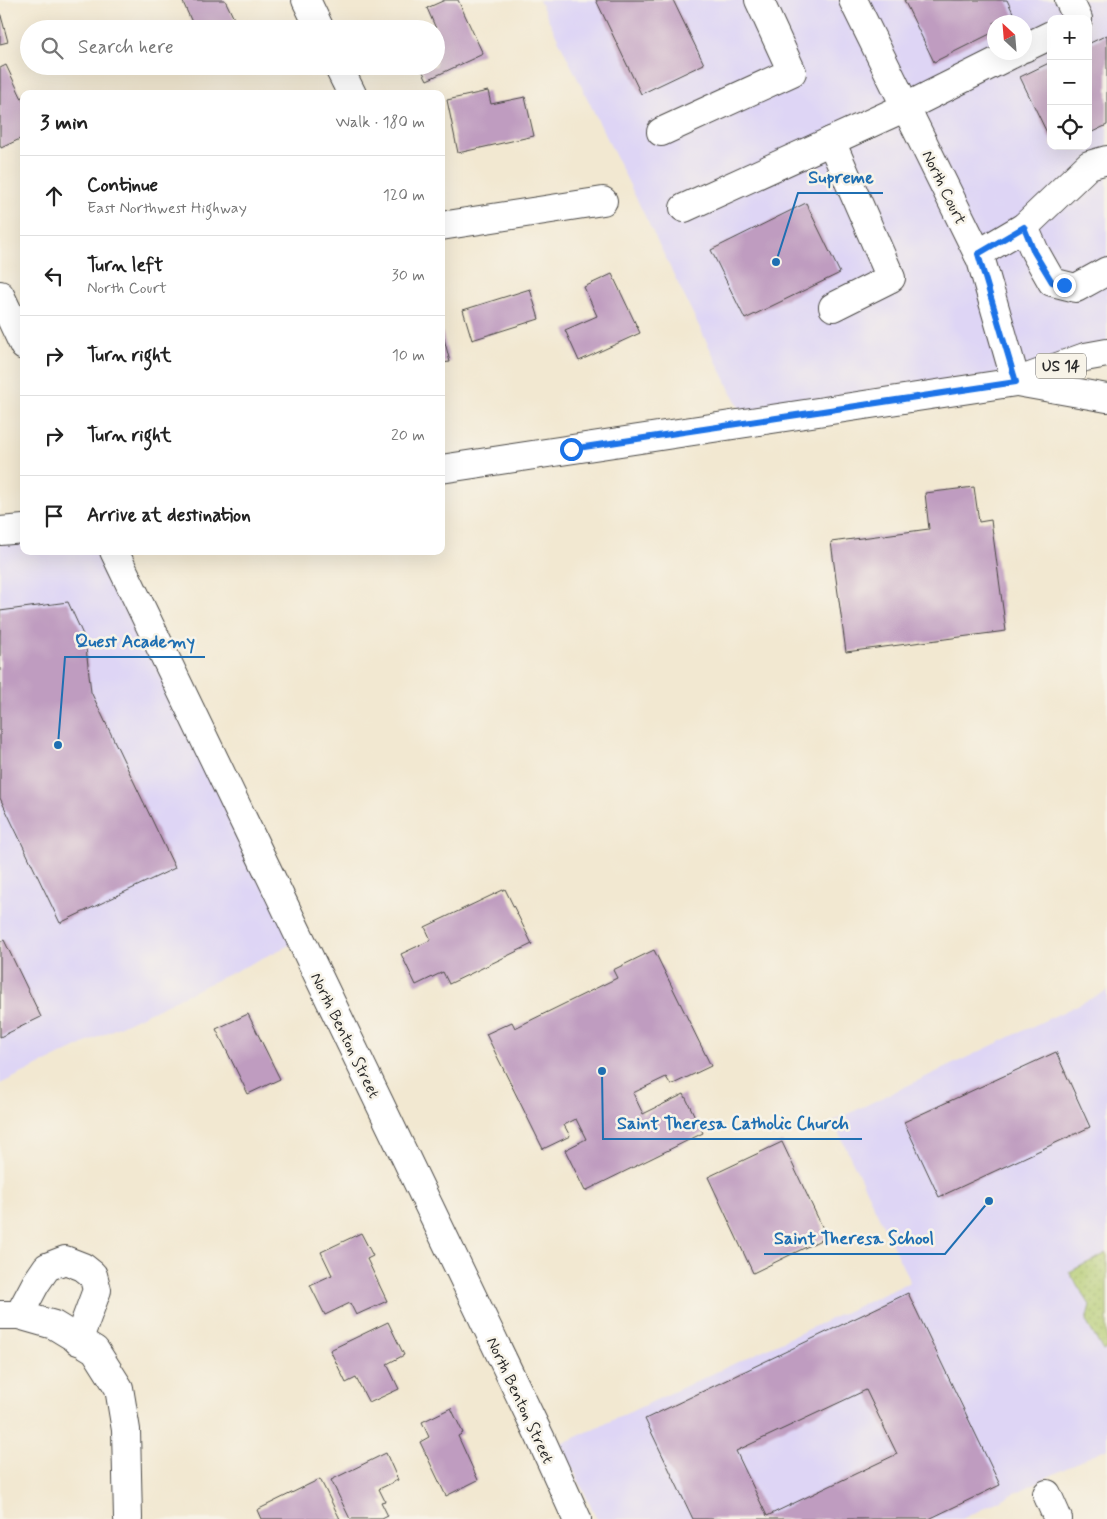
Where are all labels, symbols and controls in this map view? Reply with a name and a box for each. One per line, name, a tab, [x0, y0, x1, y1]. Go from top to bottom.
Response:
north arrow	[987, 15, 1032, 60]
map controls	[1047, 15, 1092, 150]
button: +	[1047, 15, 1092, 60]
search box	[20, 20, 445, 75]
icon: search	[38, 34, 66, 62]
text: Search here	[78, 35, 174, 60]
button: −	[1047, 60, 1092, 105]
button: locate	[1047, 105, 1092, 150]
text: 3 min	[40, 109, 88, 137]
text: Walk · 180 m	[336, 112, 425, 133]
street label: North Court	[917, 147, 971, 229]
callout: Supreme	[798, 160, 883, 193]
text: Supreme	[808, 166, 874, 190]
text: Continue	[87, 173, 158, 198]
icon: ahead	[40, 182, 68, 210]
text: 120 m	[383, 185, 425, 206]
text: East Northwest Highway	[87, 198, 247, 219]
text: Turn left	[87, 253, 163, 278]
icon: left	[40, 262, 68, 290]
text: 30 m	[392, 265, 425, 286]
route end	[1053, 274, 1076, 297]
text: North Court	[87, 278, 167, 299]
icon: right	[40, 342, 68, 370]
text: Turn right	[87, 343, 171, 368]
text: 10 m	[392, 345, 425, 366]
road number: US 14	[1036, 354, 1086, 378]
icon: right	[40, 422, 68, 450]
text: Turn right	[87, 423, 171, 448]
text: 20 m	[391, 425, 425, 446]
route start	[560, 438, 583, 461]
icon: arrive	[40, 502, 68, 530]
text: Arrive at destination	[87, 503, 251, 528]
callout: Quest Academy	[65, 624, 205, 657]
text: Quest Academy	[75, 630, 195, 654]
street label: North Benton Street	[305, 969, 384, 1102]
callout: Saint Theresa Catholic Church	[603, 1106, 862, 1139]
text: Saint Theresa Catholic Church	[617, 1112, 849, 1136]
callout: Saint Theresa School	[764, 1221, 945, 1254]
text: Saint Theresa School	[774, 1227, 934, 1251]
street label: North Benton Street	[481, 1334, 558, 1467]

